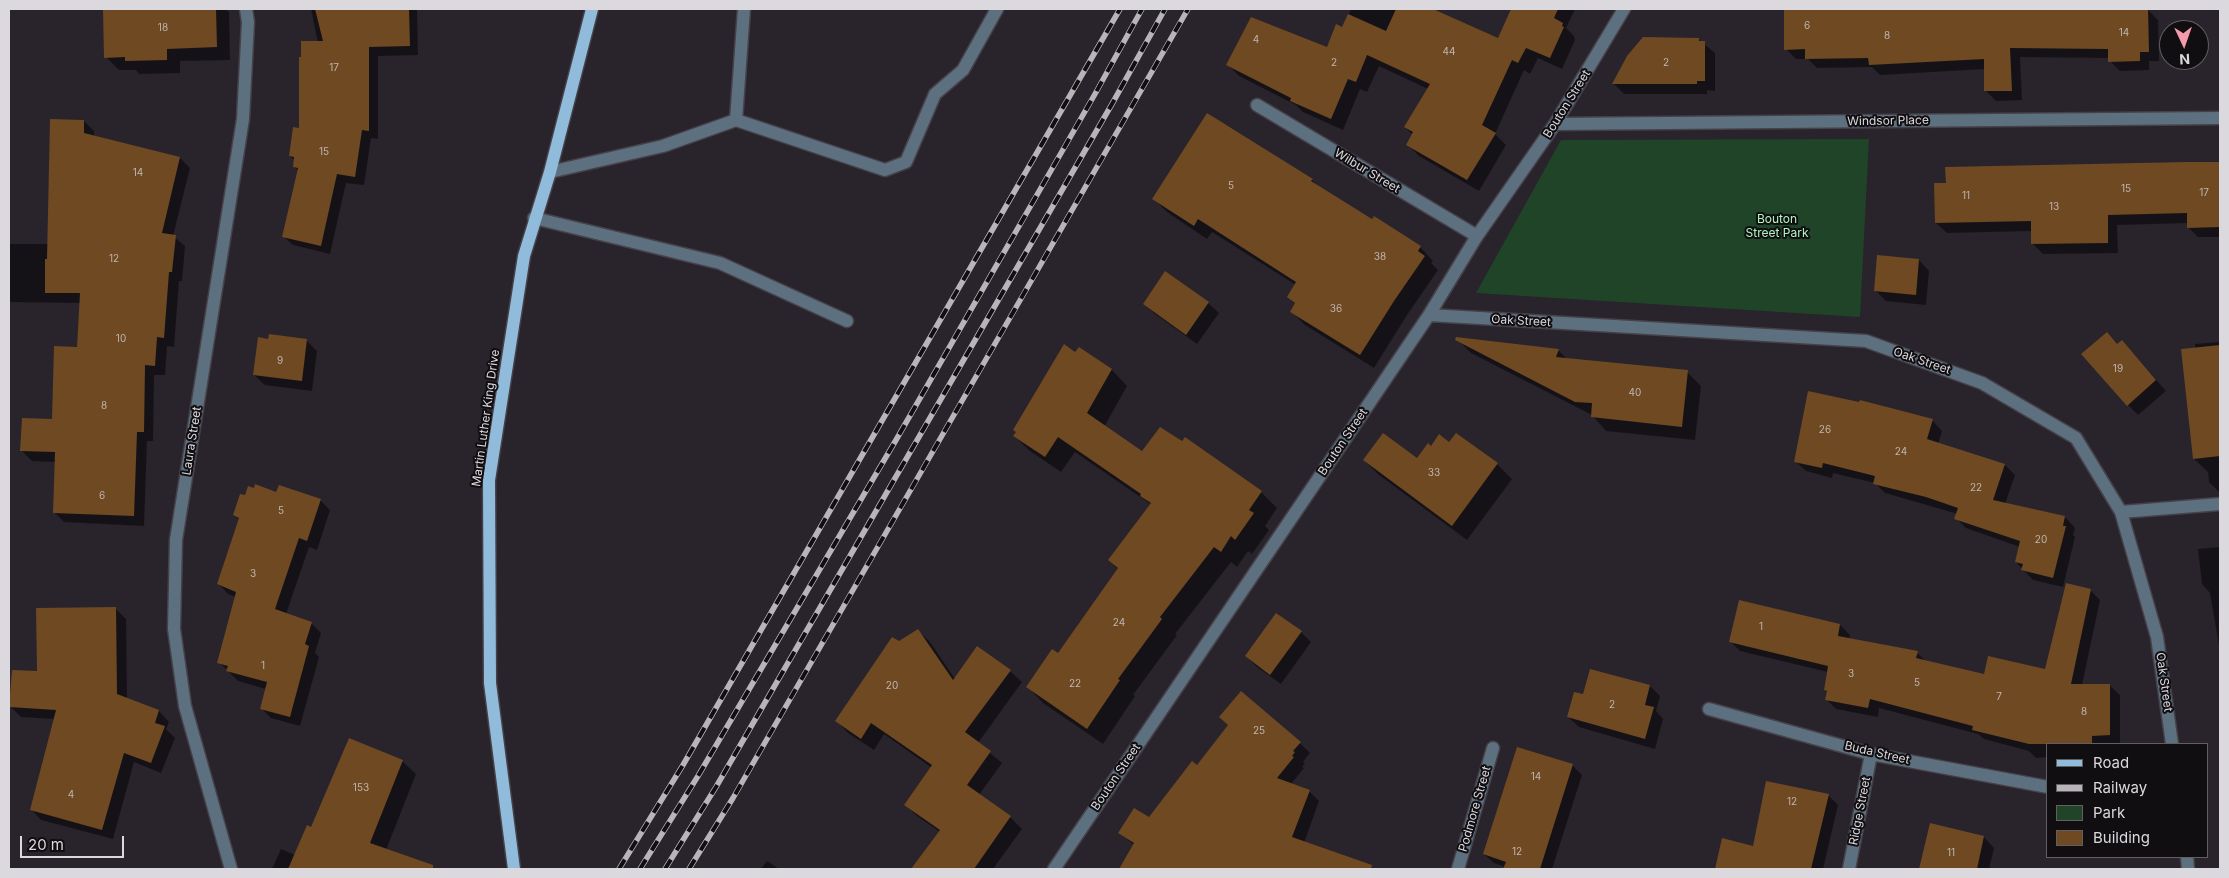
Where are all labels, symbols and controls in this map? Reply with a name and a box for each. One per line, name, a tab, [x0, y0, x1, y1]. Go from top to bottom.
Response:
house number: 6	[1804, 20, 1810, 32]
north arrow	[2159, 20, 2209, 70]
house number: 18	[158, 22, 168, 34]
house number: 14	[2119, 27, 2129, 39]
house number: 8	[1884, 30, 1890, 42]
house number: 4	[1253, 34, 1259, 46]
house number: 44	[1443, 46, 1455, 58]
text: N	[2179, 51, 2191, 68]
house number: 2	[1331, 57, 1337, 69]
house number: 2	[1663, 57, 1669, 69]
house number: 17	[329, 62, 339, 74]
street label: Bouton Street	[1540, 67, 1594, 141]
street label: Windsor Place	[1847, 113, 1929, 129]
house number: 15	[319, 146, 329, 158]
street label: Wilbur Street	[1332, 146, 1402, 196]
house number: 14	[133, 167, 143, 179]
house number: 5	[1228, 180, 1234, 192]
house number: 15	[2121, 183, 2131, 195]
house number: 17	[2199, 187, 2209, 199]
house number: 11	[1962, 190, 1970, 202]
house number: 13	[2049, 201, 2059, 213]
park label: Bouton Street Park	[1746, 212, 1808, 240]
house number: 38	[1374, 251, 1386, 263]
house number: 12	[109, 253, 119, 265]
house number: 36	[1330, 303, 1342, 315]
street label: Oak Street	[1491, 312, 1551, 330]
house number: 10	[116, 333, 126, 345]
street label: Oak Street	[1891, 344, 1953, 378]
street label: Martin Luther King Drive	[469, 349, 503, 487]
house number: 9	[277, 355, 283, 367]
house number: 19	[2113, 363, 2123, 375]
house number: 40	[1629, 387, 1641, 399]
house number: 8	[101, 400, 107, 412]
street label: Laura Street	[179, 406, 205, 476]
street label: Bouton Street	[1315, 406, 1371, 478]
house number: 26	[1819, 424, 1831, 436]
house number: 24	[1895, 446, 1907, 458]
house number: 33	[1428, 467, 1440, 479]
house number: 22	[1970, 482, 1982, 494]
house number: 6	[99, 490, 105, 502]
house number: 5	[278, 505, 284, 517]
house number: 20	[2035, 534, 2047, 546]
house number: 3	[250, 568, 256, 580]
house number: 24	[1113, 617, 1125, 629]
house number: 1	[1759, 621, 1763, 633]
street label: Oak Street	[2153, 651, 2175, 713]
house number: 1	[261, 660, 265, 672]
house number: 3	[1848, 668, 1854, 680]
house number: 5	[1914, 677, 1920, 689]
house number: 22	[1069, 678, 1081, 690]
house number: 20	[886, 680, 898, 692]
house number: 7	[1996, 691, 2002, 703]
house number: 2	[1609, 699, 1615, 711]
house number: 8	[2081, 706, 2087, 718]
house number: 25	[1253, 725, 1265, 737]
street label: Buda Street	[1843, 739, 1911, 767]
street label: Bouton Street	[1088, 741, 1144, 813]
legend	[2046, 743, 2209, 858]
text: Road	[2093, 753, 2129, 772]
street label: Podmore Street	[1456, 765, 1494, 853]
house number: 14	[1531, 771, 1541, 783]
street label: Ridge Street	[1846, 775, 1874, 847]
text: Railway	[2093, 778, 2147, 797]
house number: 153	[353, 782, 369, 794]
house number: 4	[68, 789, 74, 801]
house number: 12	[1787, 796, 1797, 808]
text: Park	[2093, 803, 2125, 822]
scale bar	[22, 826, 126, 858]
text: Building	[2093, 828, 2150, 847]
text: 20 m	[28, 835, 64, 854]
house number: 12	[1512, 846, 1522, 858]
house number: 11	[1947, 847, 1955, 859]

